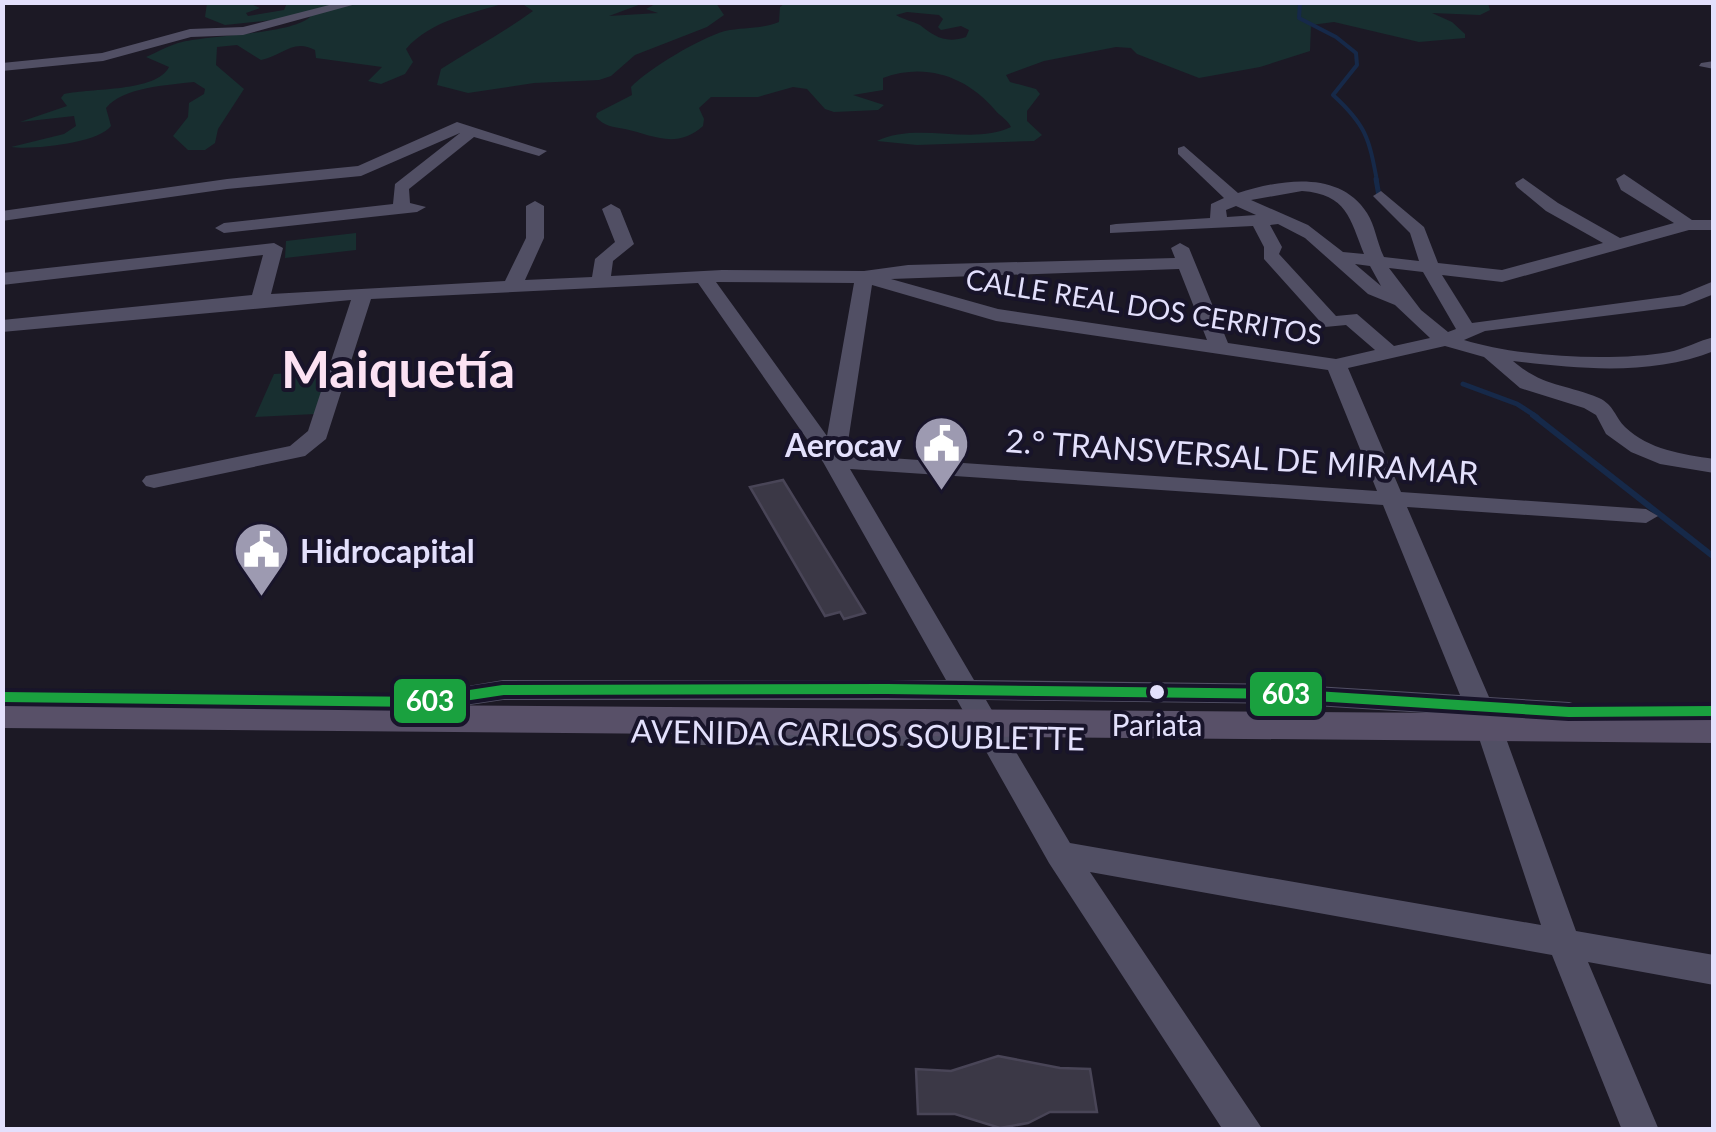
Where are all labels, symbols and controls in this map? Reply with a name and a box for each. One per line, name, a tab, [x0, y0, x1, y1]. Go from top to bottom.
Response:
street label: CALLE REAL DOS CERRITOS	[963, 261, 1325, 351]
district label: Maiquetía	[281, 337, 515, 399]
public building icon: Aerocav	[911, 414, 971, 493]
street label: 2.° TRANSVERSAL DE MIRAMAR	[1004, 420, 1480, 492]
place label: Aerocav	[784, 425, 902, 464]
public building icon: Hidrocapital	[231, 520, 291, 599]
place label: Hidrocapital	[300, 531, 475, 570]
line badge: 603	[1248, 670, 1324, 718]
text: 603	[1262, 676, 1310, 710]
line badge: 603	[392, 677, 468, 725]
marker: Pariata	[1147, 682, 1167, 702]
text: 603	[406, 683, 454, 717]
place label: Pariata	[1112, 706, 1202, 742]
street label: AVENIDA CARLOS SOUBLETTE	[631, 711, 1085, 757]

